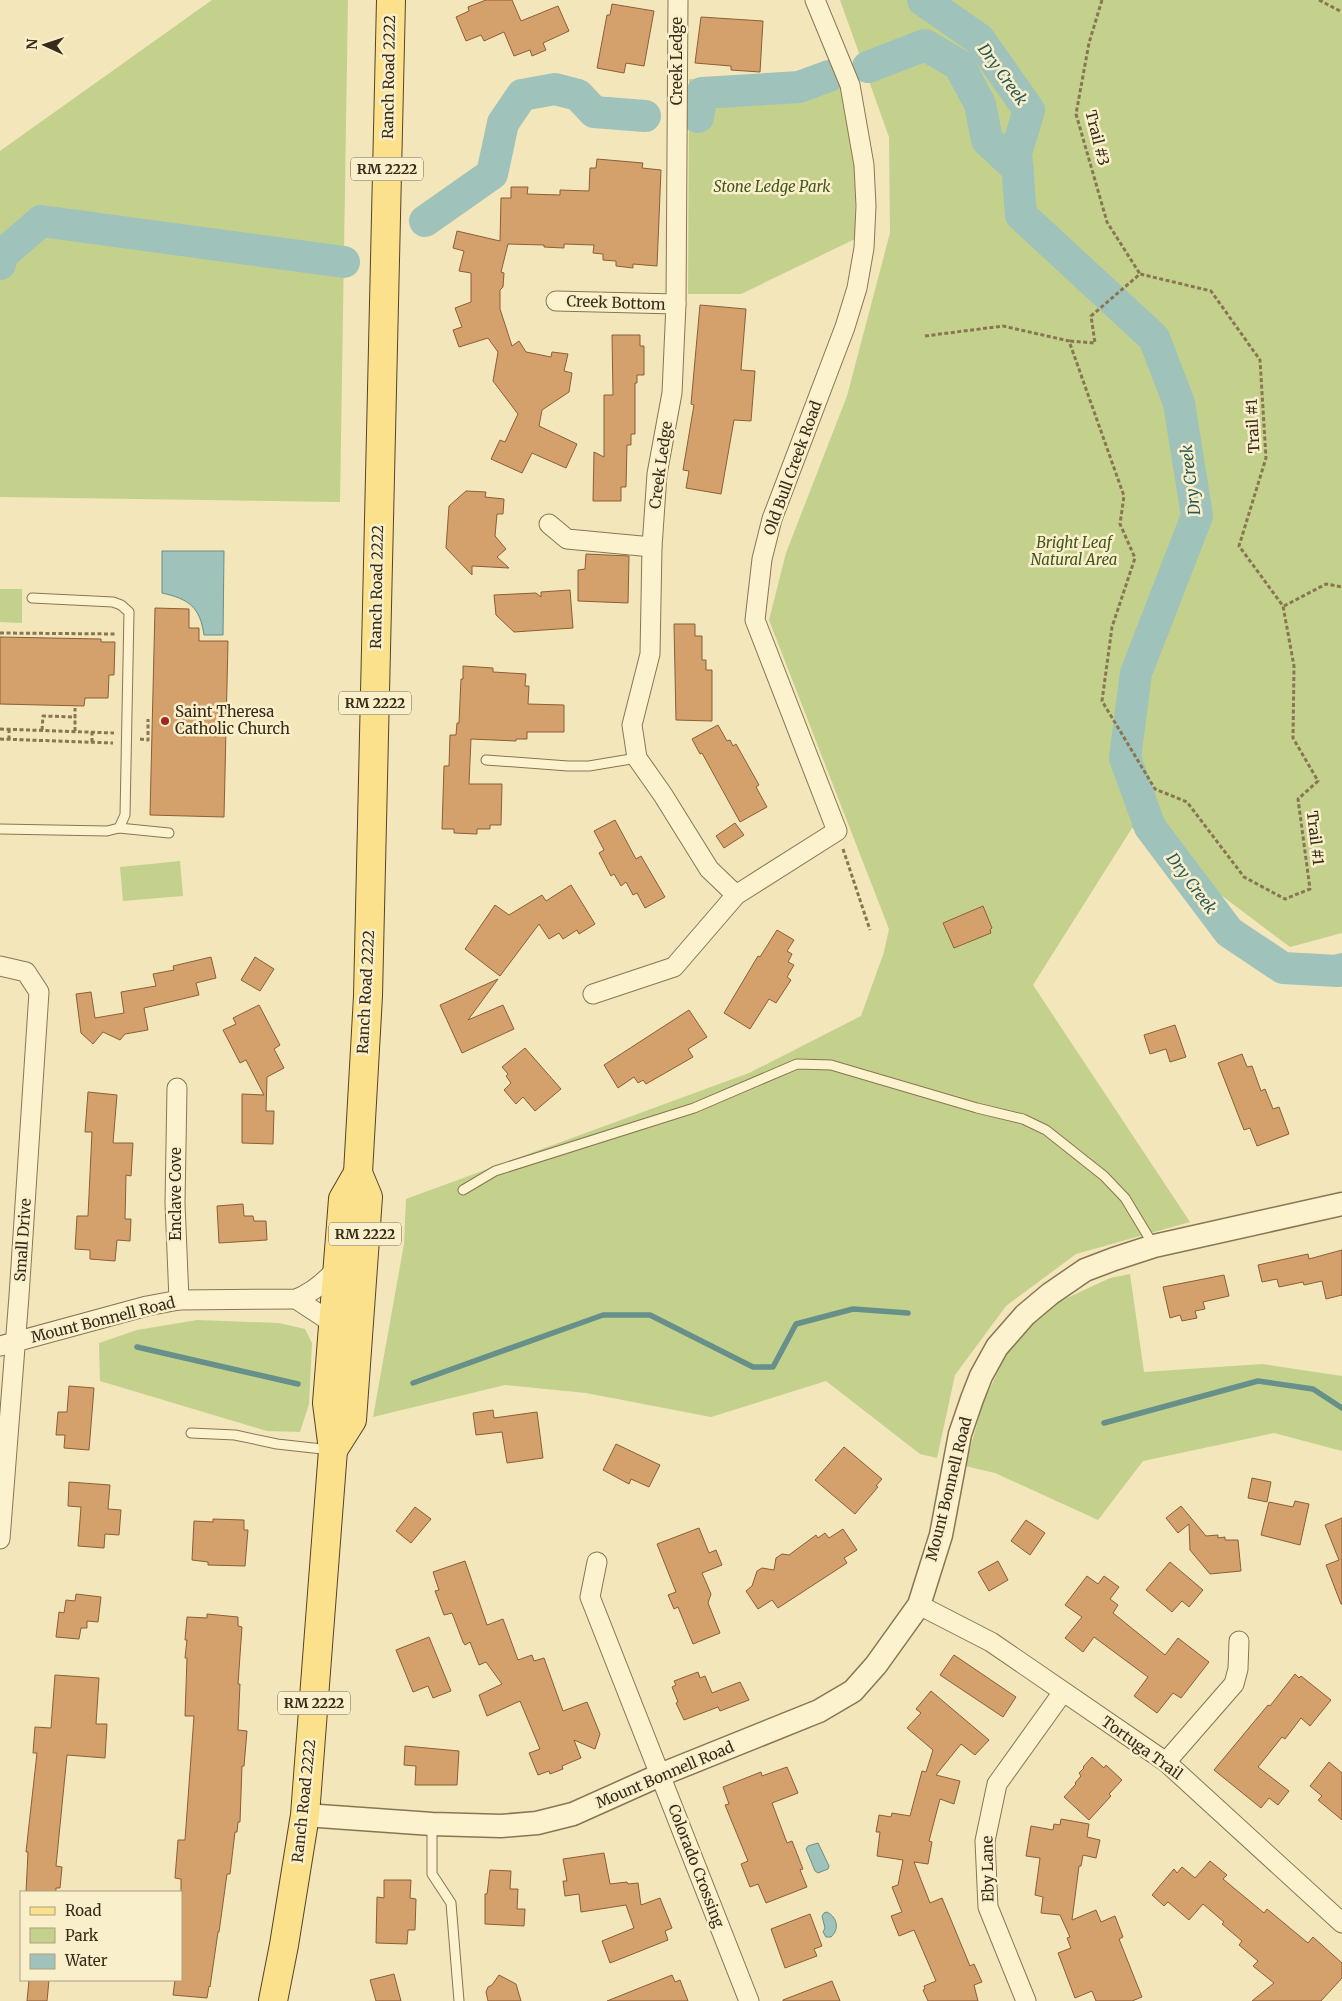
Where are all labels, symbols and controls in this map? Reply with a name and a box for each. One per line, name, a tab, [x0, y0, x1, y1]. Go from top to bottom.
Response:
street label: Ranch Road 2222	[378, 15, 399, 139]
street label: Creek Ledge	[667, 17, 686, 105]
north arrow	[20, 20, 70, 70]
text: N	[23, 38, 41, 50]
water label: Dry Creek	[973, 39, 1032, 109]
street label: Trail #3	[1081, 108, 1114, 168]
road number: RM 2222	[351, 157, 423, 180]
park label: Stone Ledge Park	[714, 177, 831, 196]
street label: Creek Bottom	[566, 291, 666, 314]
street label: Old Bull Creek Road	[759, 398, 826, 538]
street label: Trail #1	[1242, 398, 1263, 454]
street label: Creek Ledge	[645, 420, 676, 510]
water label: Dry Creek	[1176, 443, 1204, 518]
street label: Ranch Road 2222	[366, 525, 387, 649]
park label: Bright Leaf Natural Area	[1031, 533, 1117, 569]
road number: RM 2222	[339, 691, 411, 714]
place label: Saint Theresa Catholic Church	[175, 702, 290, 738]
marker: Saint Theresa Catholic Church	[159, 715, 171, 727]
street label: Trail #1	[1303, 810, 1328, 866]
water label: Dry Creek	[1162, 848, 1222, 918]
street label: Ranch Road 2222	[353, 929, 378, 1054]
street label: Enclave Cove	[166, 1147, 185, 1241]
street label: Small Drive	[10, 1197, 35, 1282]
road number: RM 2222	[329, 1222, 401, 1246]
street label: Mount Bonnell Road	[29, 1292, 177, 1347]
street label: Mount Bonnell Road	[921, 1415, 976, 1563]
road number: RM 2222	[278, 1692, 350, 1715]
street label: Tortuga Trail	[1098, 1712, 1187, 1784]
street label: Mount Bonnell Road	[593, 1737, 737, 1812]
street label: Ranch Road 2222	[288, 1738, 319, 1864]
street label: Colorado Crossing	[664, 1801, 729, 1930]
street label: Eby Lane	[977, 1836, 998, 1902]
legend	[20, 1891, 182, 1981]
text: Road	[65, 1901, 101, 1920]
text: Park	[65, 1926, 99, 1945]
text: Water	[64, 1951, 108, 1970]

